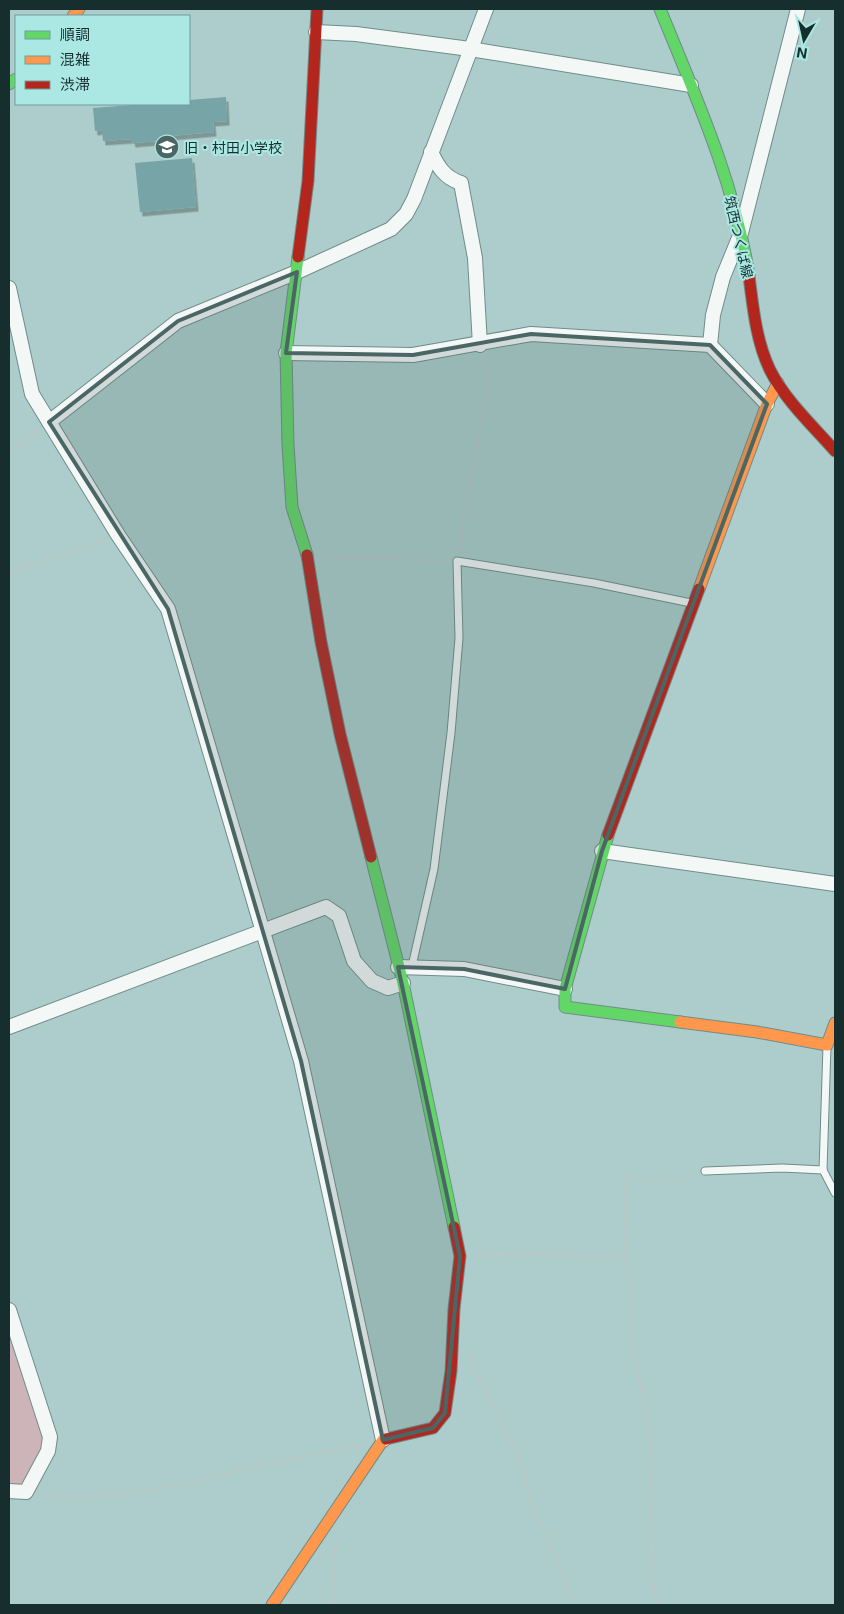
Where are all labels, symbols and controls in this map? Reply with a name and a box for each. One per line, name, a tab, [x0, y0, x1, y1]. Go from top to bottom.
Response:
legend	[15, 15, 190, 105]
north arrow	[779, 15, 829, 65]
text: 順調	[60, 25, 90, 44]
text: N	[795, 44, 808, 63]
text: 混雑	[60, 50, 90, 69]
text: 渋滞	[60, 75, 90, 94]
school or university icon: 旧・村田小学校	[154, 134, 180, 160]
place label: 旧・村田小学校	[184, 139, 282, 156]
street label: 筑西つくば線	[721, 194, 757, 280]

